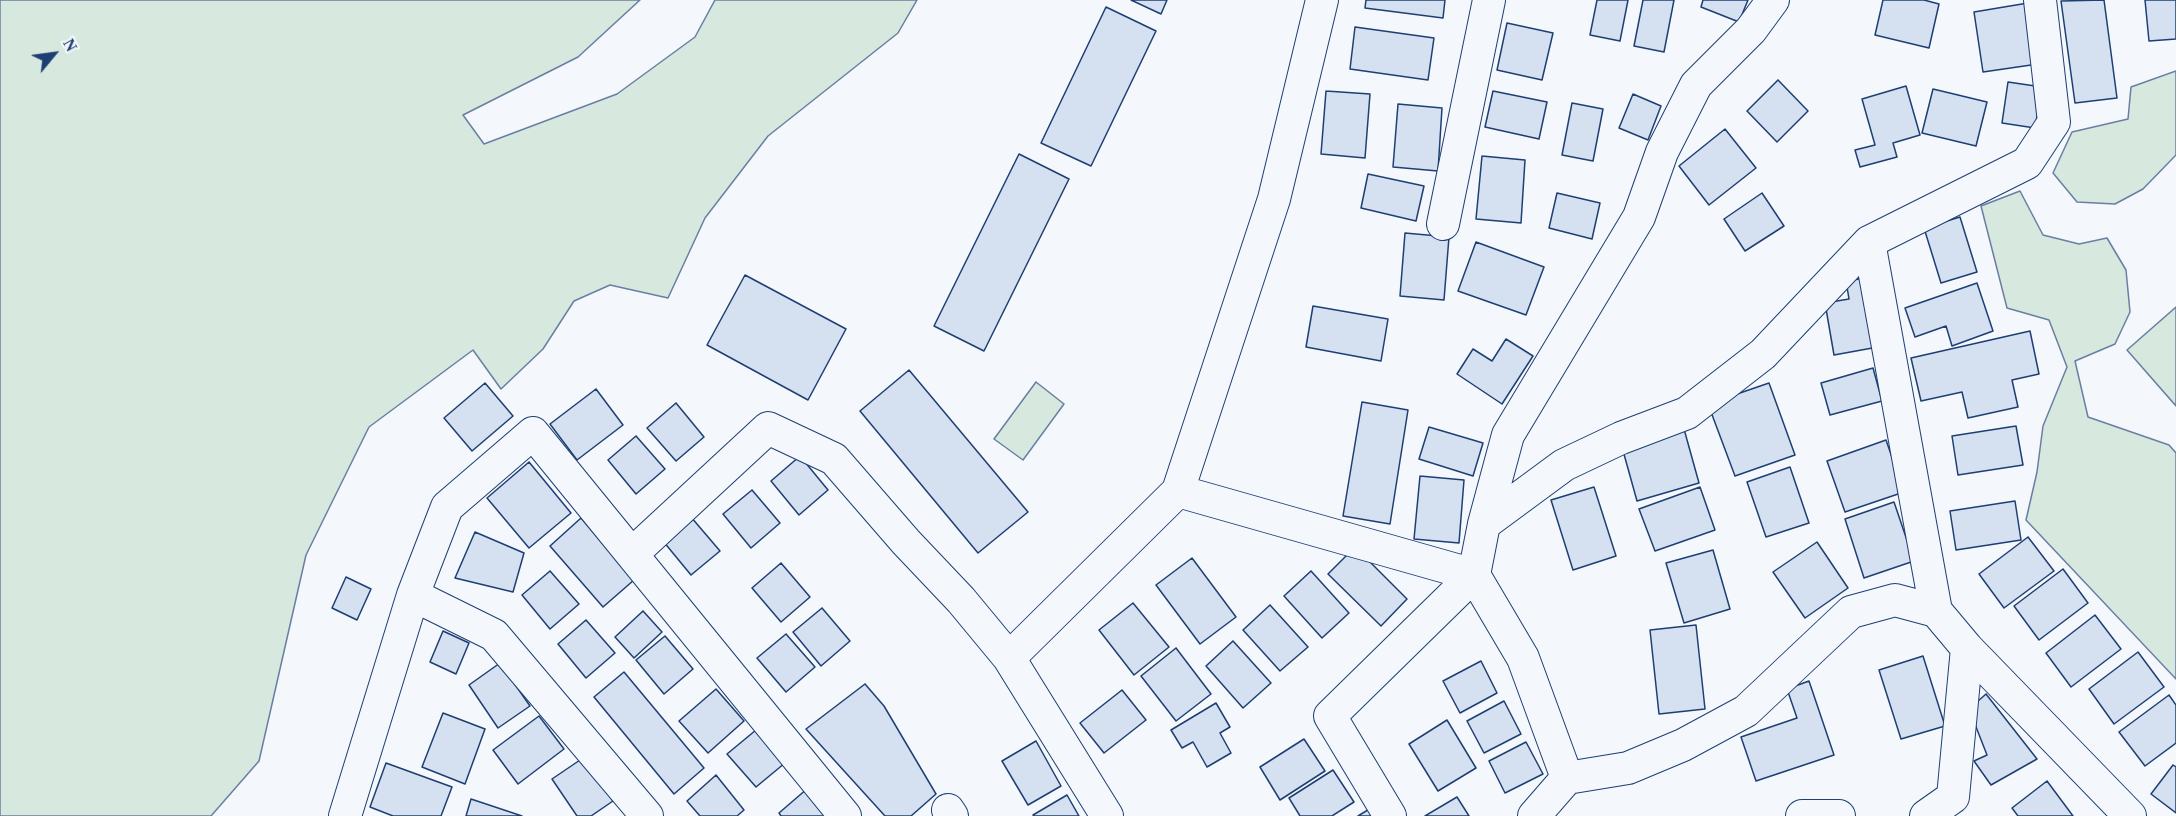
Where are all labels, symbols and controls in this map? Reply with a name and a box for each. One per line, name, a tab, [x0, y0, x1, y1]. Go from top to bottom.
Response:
north arrow	[24, 24, 84, 84]
text: N	[60, 36, 80, 54]

